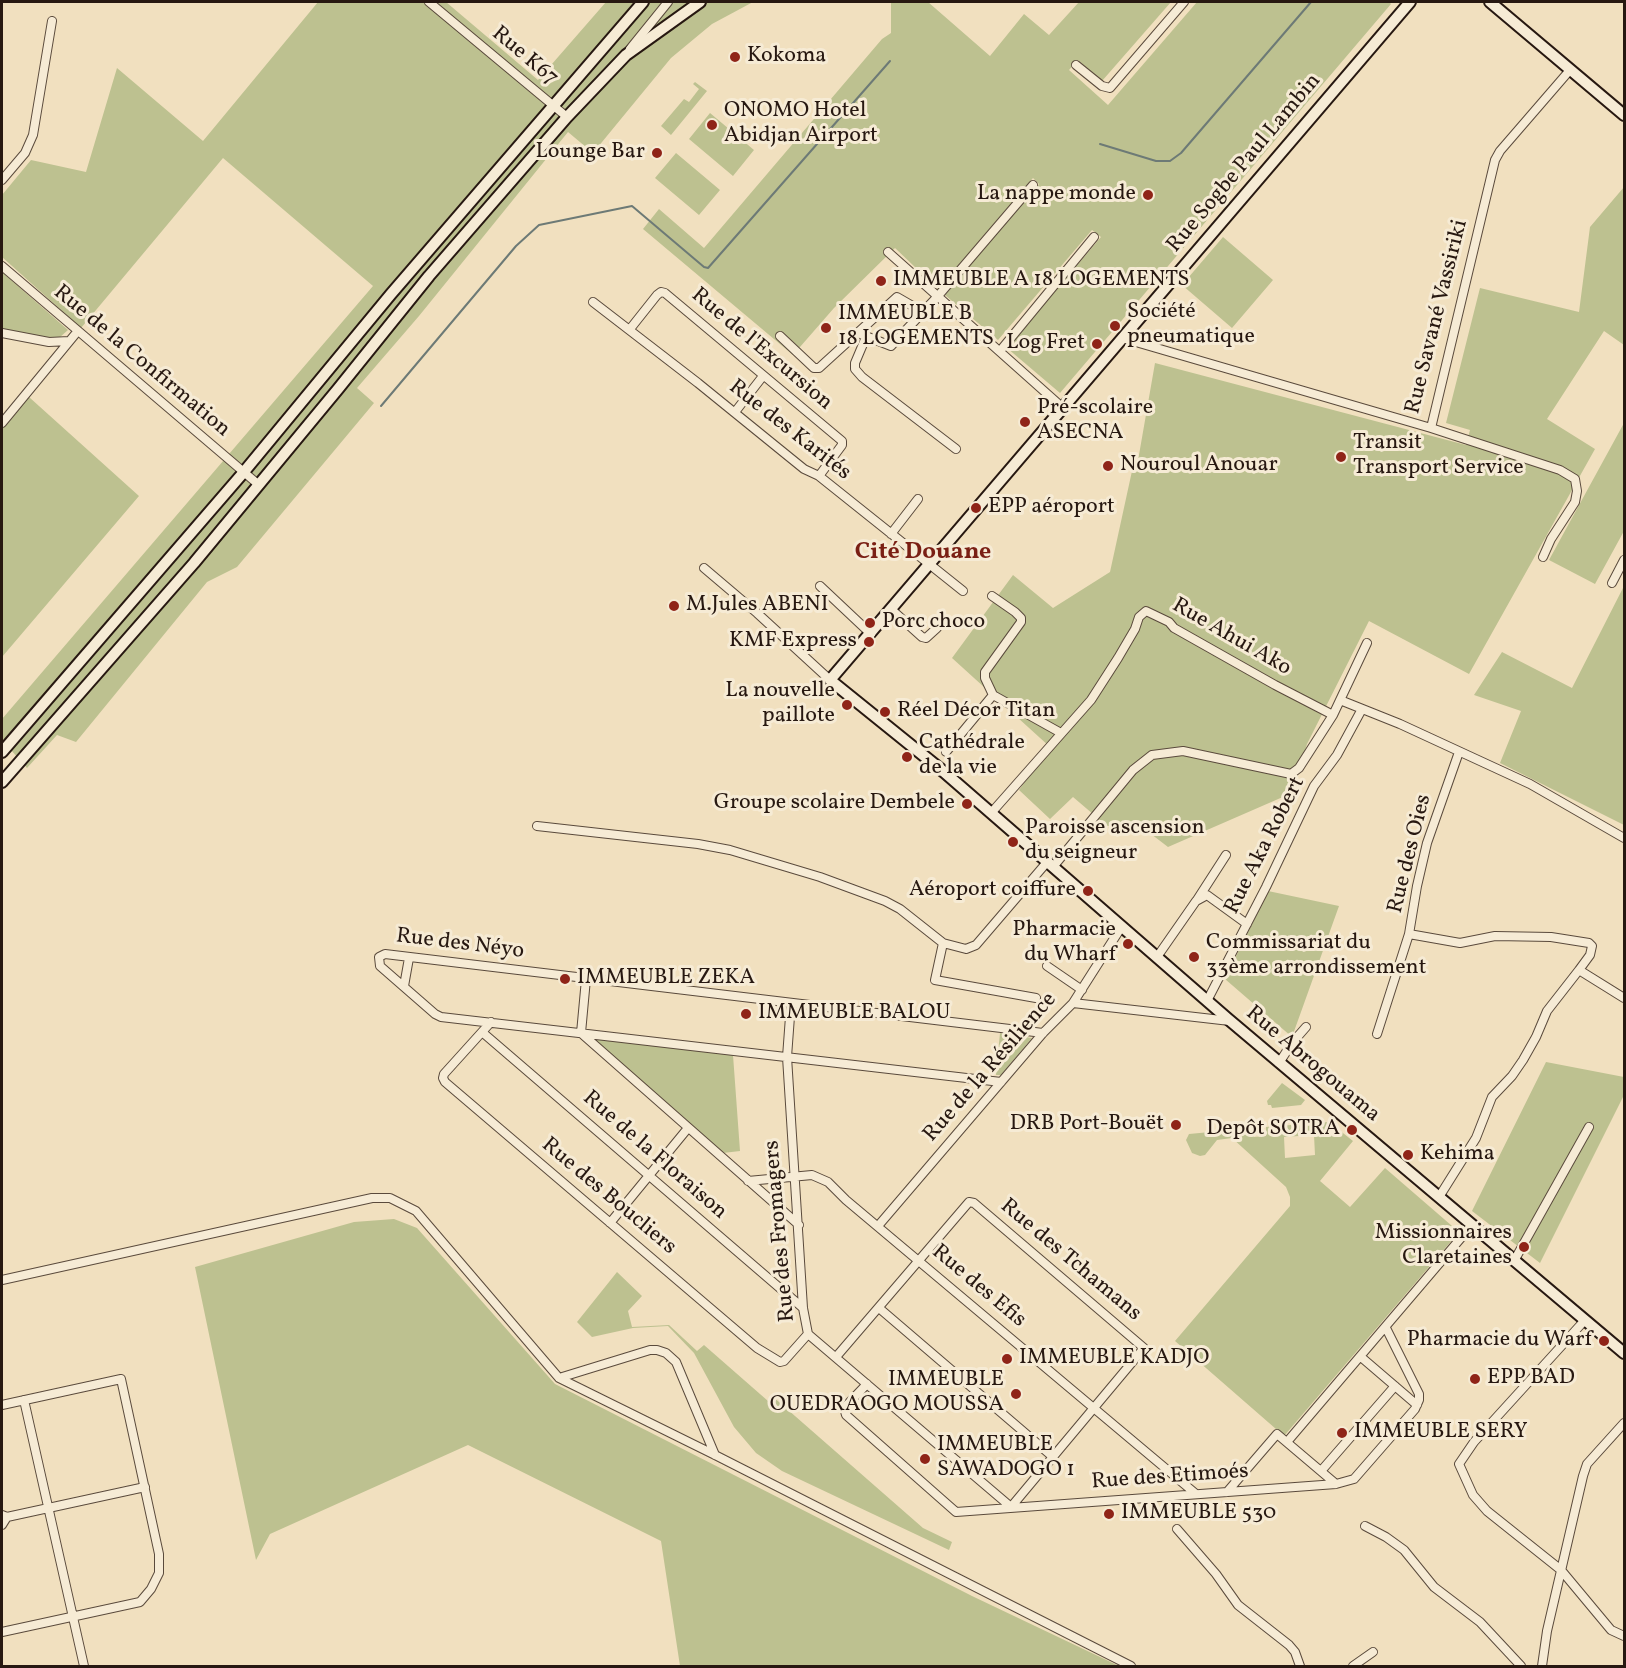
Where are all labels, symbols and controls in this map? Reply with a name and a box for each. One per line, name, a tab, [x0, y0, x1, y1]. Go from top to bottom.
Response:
street label: Rue K67	[485, 21, 563, 93]
place label: Kokoma	[747, 44, 826, 70]
marker: Kokoma	[728, 50, 742, 64]
street label: Rue Sogbe Paul Lambin	[1162, 69, 1328, 259]
place label: ONOMO Hotel Abidjan Airport	[724, 99, 878, 150]
marker: ONOMO Hotel Abidjan Airport	[705, 118, 719, 132]
place label: Lounge Bar	[535, 140, 645, 166]
marker: Lounge Bar	[650, 146, 664, 160]
place label: La nappe monde	[977, 182, 1136, 208]
marker: La nappe monde	[1141, 188, 1155, 202]
street label: Rue Savané Vassiriki	[1401, 217, 1475, 417]
place label: IMMEUBLE A 18 LOGEMENTS	[893, 268, 1189, 294]
marker: IMMEUBLE A 18 LOGEMENTS	[874, 274, 888, 288]
street label: Rue de la Confirmation	[47, 280, 235, 444]
street label: Rue de l'Excursion	[685, 283, 837, 417]
place label: Société pneumatique	[1127, 300, 1255, 352]
place label: IMMEUBLE B 18 LOGEMENTS	[838, 302, 994, 354]
marker: Société pneumatique	[1108, 319, 1122, 333]
marker: IMMEUBLE B 18 LOGEMENTS	[819, 321, 833, 335]
place label: Log Fret	[1006, 331, 1085, 357]
marker: Log Fret	[1090, 337, 1104, 351]
street label: Rue des Karités	[723, 375, 855, 487]
place label: Pré-scolaire ASECNA	[1037, 396, 1153, 448]
marker: Pré-scolaire ASECNA	[1018, 415, 1032, 429]
place label: Transit Transport Service	[1353, 431, 1524, 482]
marker: Transit Transport Service	[1334, 450, 1348, 464]
place label: Nouroul Anouar	[1120, 453, 1278, 479]
marker: Nouroul Anouar	[1101, 459, 1115, 473]
place label: EPP aéroport	[988, 495, 1115, 521]
marker: EPP aéroport	[969, 501, 983, 515]
district label: Cité Douane	[855, 540, 991, 568]
place label: M.Jules ABENI	[686, 593, 828, 619]
street label: Rue Ahui Ako	[1167, 593, 1295, 683]
marker: M.Jules ABENI	[667, 599, 681, 613]
place label: Porc choco	[882, 610, 985, 636]
marker: Porc choco	[863, 616, 877, 630]
place label: KMF Express	[729, 629, 857, 655]
marker: KMF Express	[862, 635, 876, 649]
place label: La nouvelle paillote	[725, 679, 835, 730]
marker: La nouvelle paillote	[840, 698, 854, 712]
place label: Réel Décor Titan	[897, 699, 1055, 725]
marker: Réel Décor Titan	[878, 705, 892, 719]
place label: Cathédrale de la vie	[919, 731, 1025, 782]
marker: Cathédrale de la vie	[900, 750, 914, 764]
street label: Rue Aka Robert	[1220, 773, 1312, 919]
place label: Groupe scolaire Dembele	[714, 791, 955, 817]
street label: Rue des Oies	[1383, 792, 1439, 916]
marker: Groupe scolaire Dembele	[960, 797, 974, 811]
place label: Paroisse ascension du seigneur	[1025, 816, 1205, 867]
marker: Paroisse ascension du seigneur	[1006, 835, 1020, 849]
place label: Aéroport coiffure	[909, 878, 1076, 904]
marker: Aéroport coiffure	[1081, 884, 1095, 898]
place label: Pharmacie du Wharf	[1013, 918, 1116, 969]
street label: Rue des Néyo	[394, 924, 526, 966]
place label: Commissariat du 33ème arrondissement	[1206, 931, 1426, 982]
marker: Pharmacie du Wharf	[1121, 937, 1135, 951]
marker: Commissariat du 33ème arrondissement	[1187, 950, 1201, 964]
place label: IMMEUBLE ZEKA	[577, 966, 755, 992]
marker: IMMEUBLE ZEKA	[558, 972, 572, 986]
street label: Rue de la Résilience	[919, 988, 1063, 1148]
place label: IMMEUBLE BALOU	[758, 1001, 950, 1027]
street label: Rue Abrogouama	[1239, 1001, 1385, 1129]
marker: IMMEUBLE BALOU	[739, 1007, 753, 1021]
street label: Rue de la Floraison	[576, 1086, 732, 1226]
place label: DRB Port-Bouët	[1010, 1112, 1164, 1138]
place label: Depôt SOTRA	[1206, 1117, 1340, 1143]
marker: DRB Port-Bouët	[1169, 1118, 1183, 1132]
marker: Depôt SOTRA	[1345, 1123, 1359, 1137]
street label: Rue des Boucliers	[535, 1133, 681, 1261]
street label: Rue des Fromagers	[760, 1139, 802, 1323]
place label: Kehima	[1420, 1142, 1495, 1168]
marker: Kehima	[1401, 1148, 1415, 1162]
street label: Rue des Tchamans	[994, 1194, 1146, 1328]
place label: Missionnaires Claretaines	[1375, 1221, 1512, 1272]
street label: Rue des Efis	[925, 1240, 1031, 1334]
marker: Missionnaires Claretaines	[1517, 1240, 1531, 1254]
place label: Pharmacie du Warf	[1407, 1328, 1592, 1354]
marker: Pharmacie du Warf	[1597, 1334, 1611, 1348]
place label: IMMEUBLE KADJO	[1019, 1346, 1209, 1372]
marker: IMMEUBLE KADJO	[1000, 1352, 1014, 1366]
place label: EPP BAD	[1487, 1366, 1575, 1392]
place label: IMMEUBLE OUEDRAOGO MOUSSA	[770, 1368, 1004, 1420]
marker: EPP BAD	[1468, 1372, 1482, 1386]
marker: IMMEUBLE OUEDRAOGO MOUSSA	[1009, 1387, 1023, 1401]
place label: IMMEUBLE SERY	[1354, 1420, 1528, 1446]
marker: IMMEUBLE SERY	[1335, 1426, 1349, 1440]
place label: IMMEUBLE SAWADOGO 1	[937, 1433, 1075, 1484]
marker: IMMEUBLE SAWADOGO 1	[918, 1452, 932, 1466]
street label: Rue des Etimoés	[1091, 1459, 1249, 1497]
place label: IMMEUBLE 530	[1121, 1501, 1276, 1527]
marker: IMMEUBLE 530	[1102, 1507, 1116, 1521]

